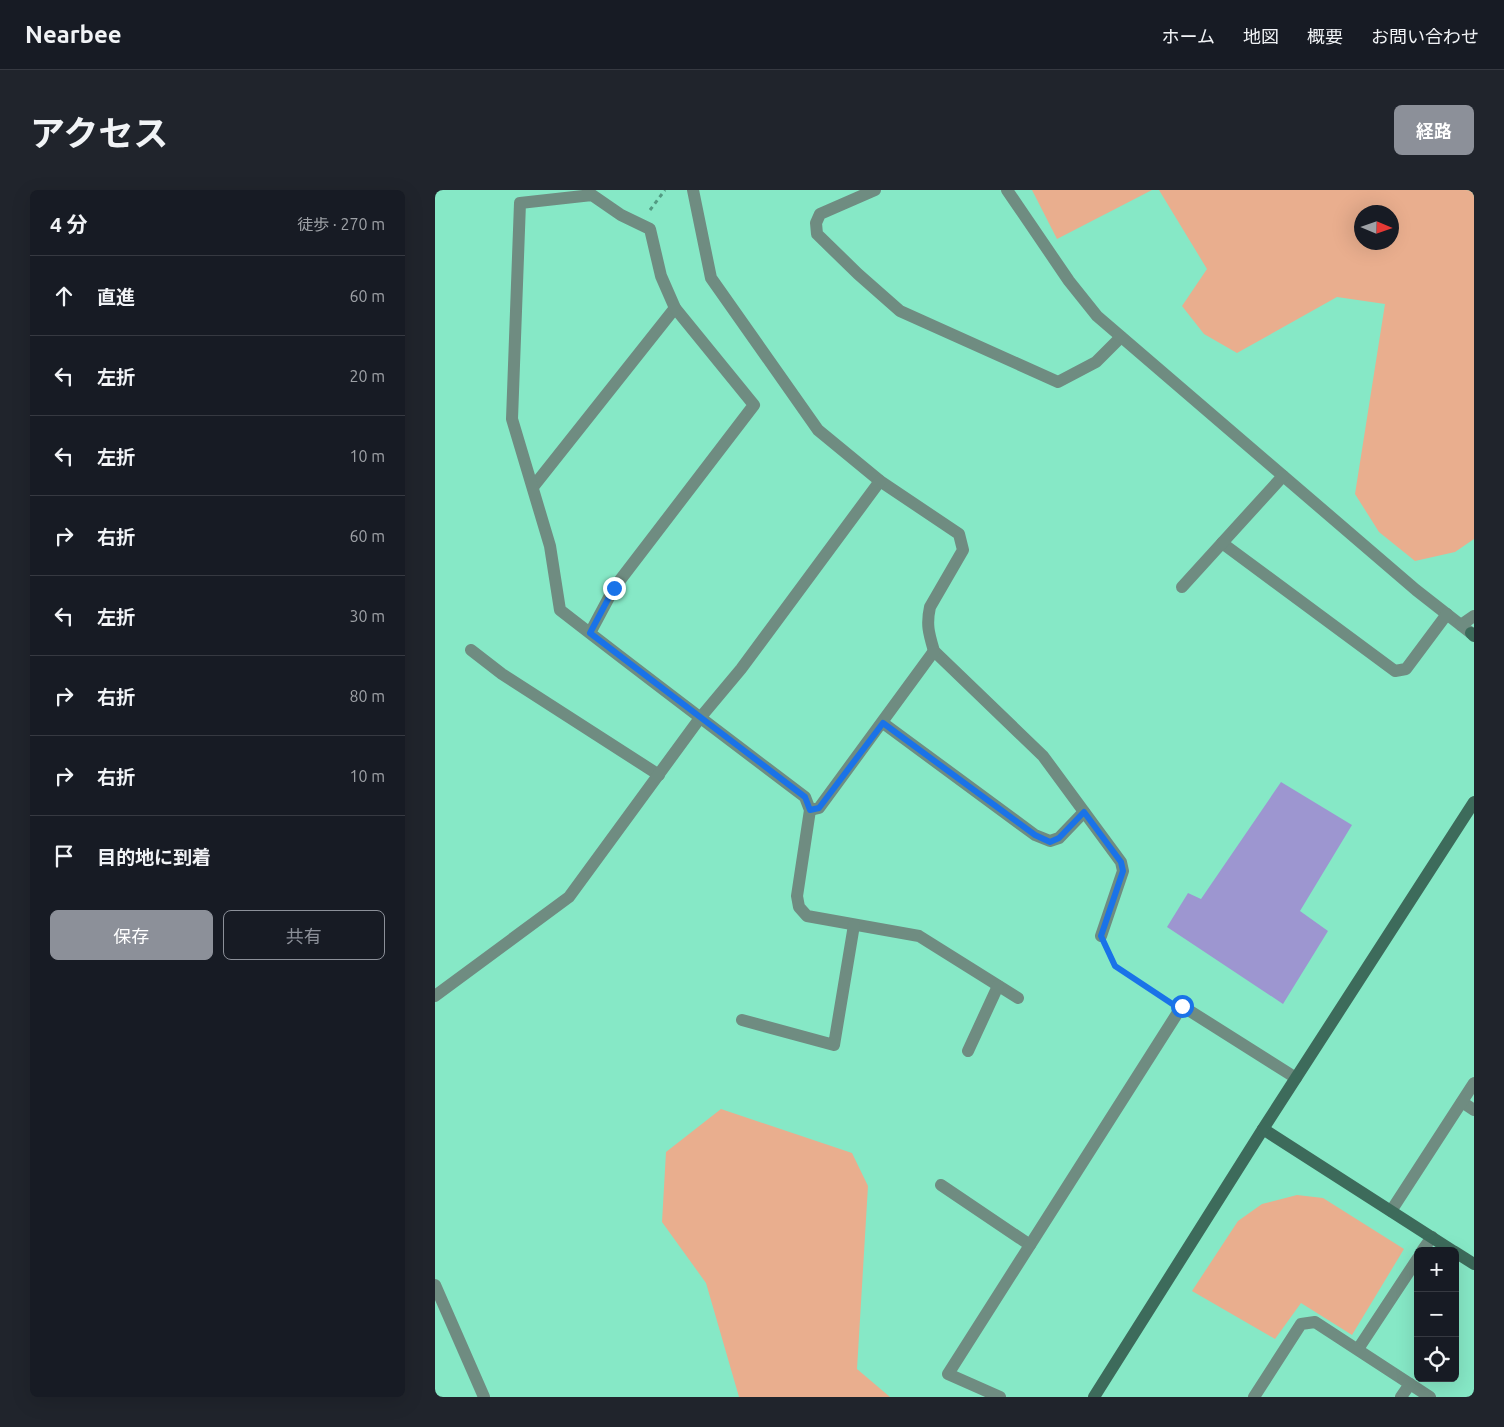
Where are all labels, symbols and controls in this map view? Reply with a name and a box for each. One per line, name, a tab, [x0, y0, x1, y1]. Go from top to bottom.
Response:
text: Nearbee	[25, 21, 122, 48]
text: ホーム	[1162, 26, 1215, 46]
text: 地図	[1243, 26, 1279, 46]
text: 概要	[1307, 26, 1343, 46]
text: お問い合わせ	[1371, 26, 1479, 46]
button: 経路	[1394, 105, 1474, 155]
text: アクセス	[30, 113, 168, 153]
north arrow	[1354, 205, 1399, 250]
text: 4 分	[50, 212, 88, 236]
text: 徒歩 · 270 m	[297, 215, 385, 233]
icon: ahead	[50, 282, 78, 310]
text: 直進	[97, 286, 135, 308]
text: 60 m	[349, 287, 385, 305]
icon: left	[50, 362, 78, 390]
text: 左折	[97, 366, 135, 388]
text: 20 m	[349, 367, 385, 385]
icon: left	[50, 442, 78, 470]
text: 左折	[97, 446, 135, 468]
text: 10 m	[349, 447, 385, 465]
icon: right	[50, 522, 78, 550]
text: 右折	[97, 526, 135, 548]
text: 60 m	[349, 527, 385, 545]
route end	[603, 577, 626, 600]
icon: left	[50, 602, 78, 630]
text: 左折	[97, 606, 135, 628]
text: 30 m	[349, 607, 385, 625]
icon: right	[50, 682, 78, 710]
text: 右折	[97, 686, 135, 708]
text: 80 m	[349, 687, 385, 705]
icon: right	[50, 762, 78, 790]
text: 右折	[97, 766, 135, 788]
text: 10 m	[349, 767, 385, 785]
icon: arrive	[50, 842, 78, 870]
text: 目的地に到着	[97, 846, 211, 868]
button: 保存	[50, 910, 213, 960]
button: 共有	[223, 910, 385, 960]
route start	[1171, 995, 1194, 1018]
map controls	[1414, 1247, 1459, 1382]
button: +	[1414, 1247, 1459, 1292]
button: −	[1414, 1292, 1459, 1337]
button: locate	[1414, 1337, 1459, 1382]

